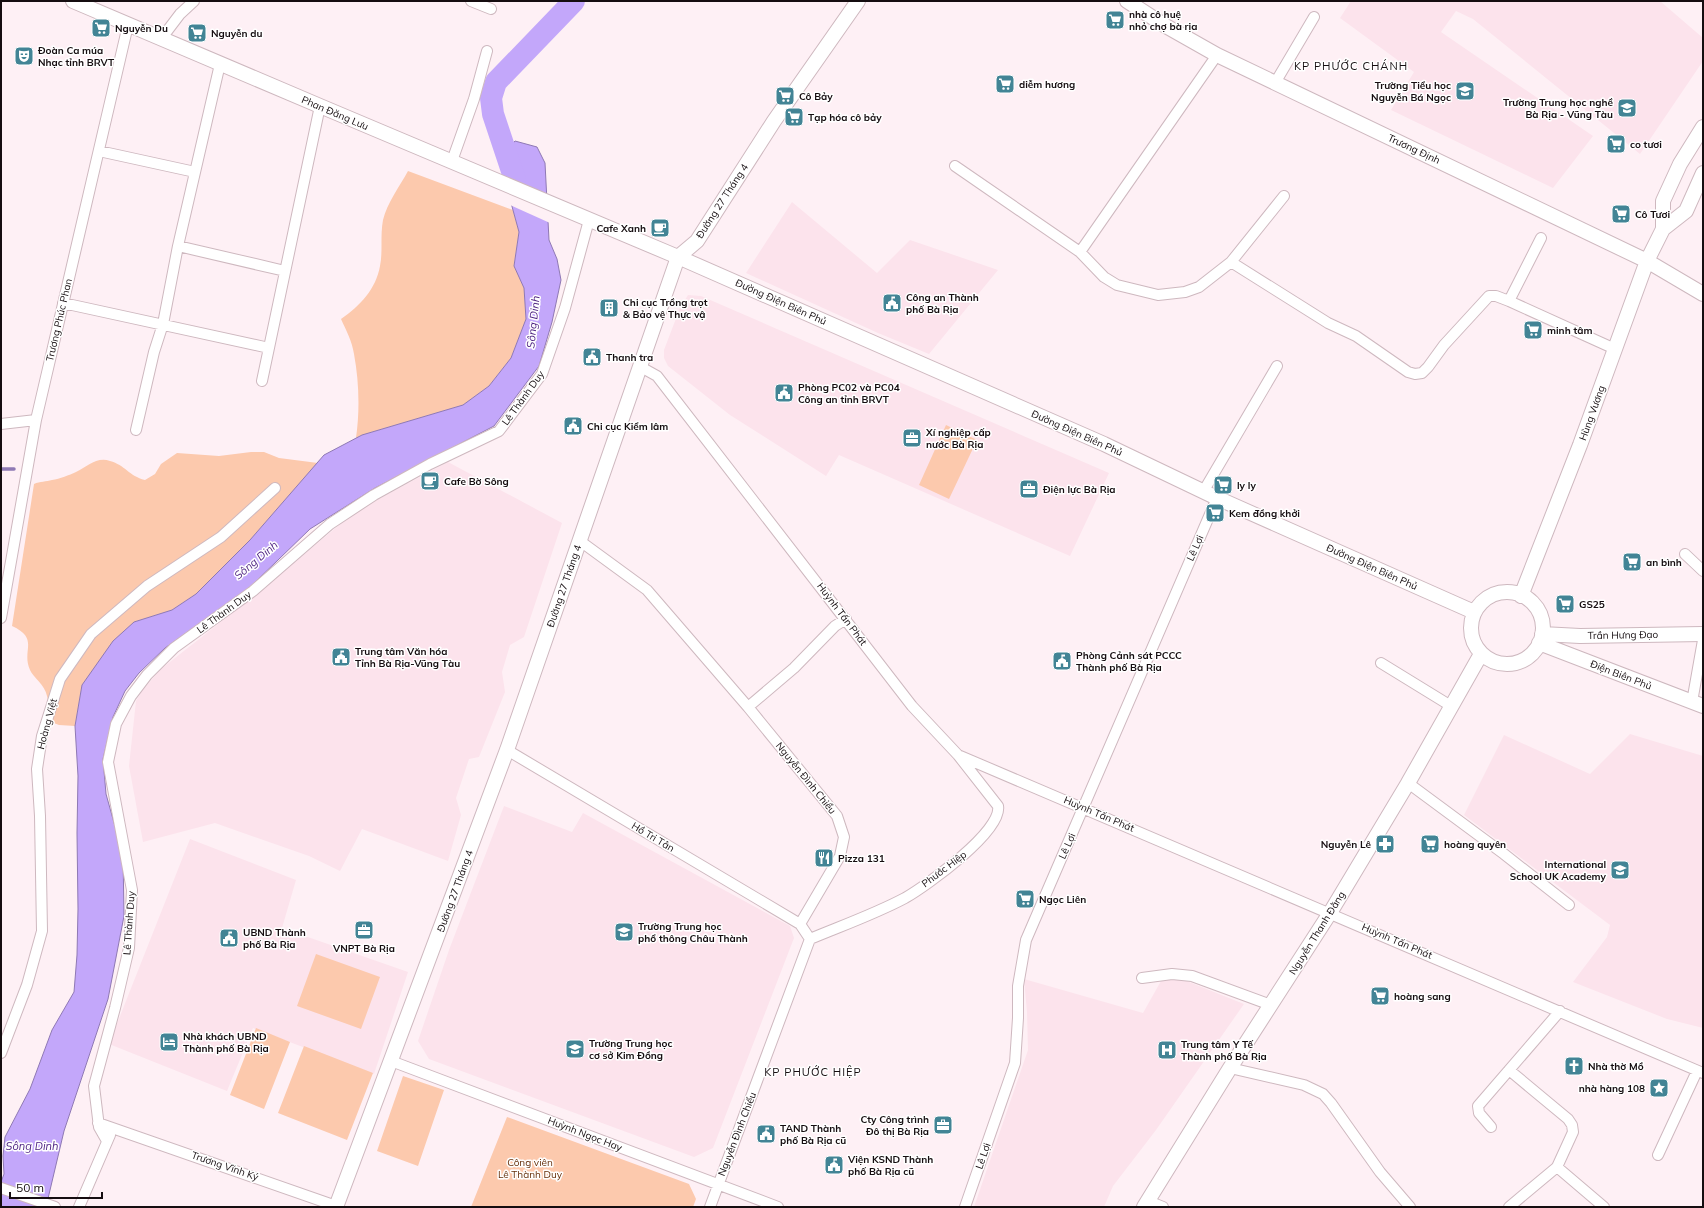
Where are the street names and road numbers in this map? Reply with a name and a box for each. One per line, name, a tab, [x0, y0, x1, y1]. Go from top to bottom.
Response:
street label: Phan Đăng Lưu	[299, 93, 371, 133]
street label: Trương Định	[1386, 131, 1442, 167]
street label: Đường 27 Tháng 4	[693, 161, 751, 241]
street label: Đường Điện Biên Phủ	[733, 276, 829, 328]
street label: Trương Phúc Phan	[43, 277, 75, 363]
street label: Lê Thành Duy	[499, 368, 548, 428]
street label: Hùng Vương	[1576, 384, 1608, 442]
street label: Đường Điện Biên Phủ	[1029, 407, 1125, 459]
street label: Lê Lợi	[1184, 533, 1206, 563]
street label: Đường Điện Biên Phủ	[1324, 541, 1420, 593]
street label: Đường 27 Tháng 4	[544, 543, 584, 629]
street label: Huỳnh Tấn Phát	[814, 580, 870, 648]
street label: Lê Thành Duy	[194, 587, 254, 636]
street label: Trần Hưng Đạo	[1588, 628, 1659, 642]
street label: Điện Biên Phủ	[1588, 657, 1654, 693]
street label: Hoàng Việt	[34, 697, 60, 751]
street label: Nguyễn Đình Chiểu	[773, 739, 839, 817]
street label: Huỳnh Tấn Phát	[1062, 793, 1137, 835]
street label: Hồ Tri Tân	[629, 819, 677, 855]
street label: Lê Lợi	[1056, 831, 1078, 861]
street label: Đường 27 Tháng 4	[434, 848, 476, 934]
street label: Phước Hiệp	[919, 848, 969, 890]
street label: Nguyễn Thanh Đằng	[1286, 889, 1348, 977]
street label: Lê Thành Duy	[120, 890, 138, 955]
street label: Huỳnh Tấn Phát	[1360, 920, 1435, 962]
street label: Nguyễn Đình Chiểu	[715, 1090, 759, 1178]
street label: Huỳnh Ngọc Hay	[546, 1114, 625, 1154]
street label: Lê Lợi	[972, 1141, 994, 1171]
street label: Trương Vĩnh Ký	[190, 1148, 261, 1184]

